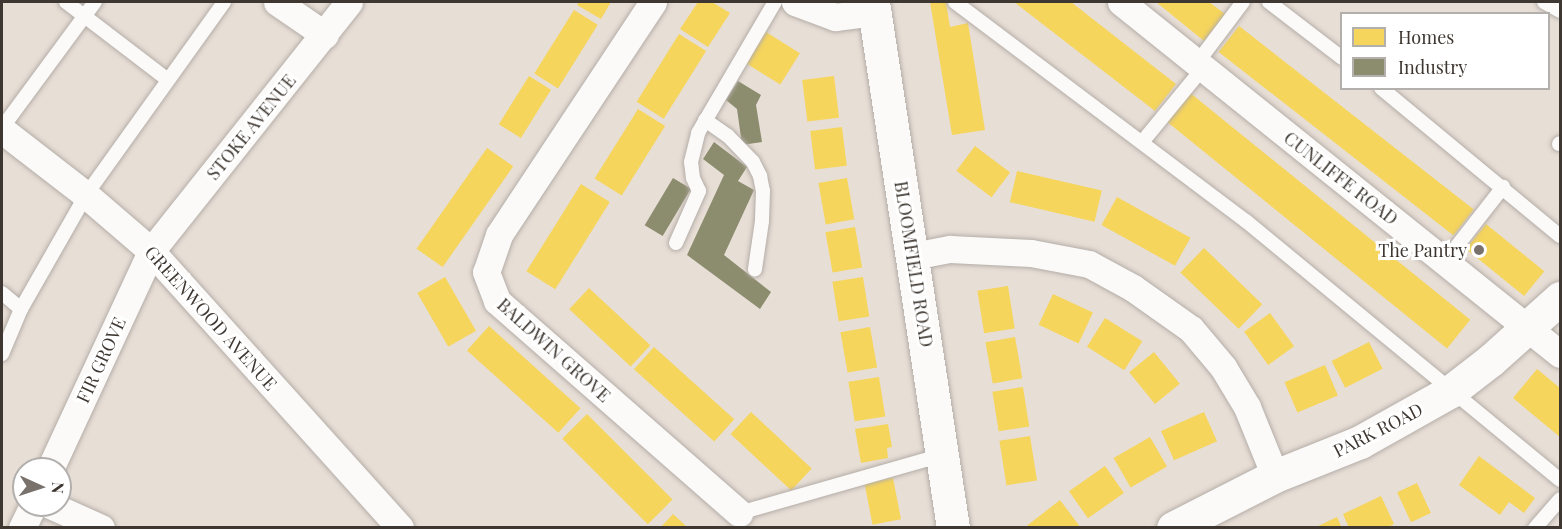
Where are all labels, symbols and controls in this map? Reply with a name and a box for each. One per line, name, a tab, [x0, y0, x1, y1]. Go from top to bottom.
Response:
legend	[1340, 12, 1550, 90]
text: Homes	[1398, 25, 1454, 49]
text: Industry	[1398, 55, 1467, 79]
street label: STOKE AVENUE	[202, 70, 300, 184]
street label: CUNLIFFE ROAD	[1280, 127, 1402, 229]
street label: BLOOMFIELD ROAD	[890, 179, 938, 349]
place label: The Pantry	[1378, 239, 1467, 261]
street label: GREENWOOD AVENUE	[140, 241, 282, 395]
marker: The Pantry	[1472, 243, 1486, 257]
street label: BALDWIN GROVE	[493, 294, 615, 406]
street label: FIR GROVE	[72, 314, 130, 406]
street label: PARK ROAD	[1330, 398, 1426, 462]
north arrow	[12, 457, 72, 517]
text: N	[48, 482, 69, 494]

